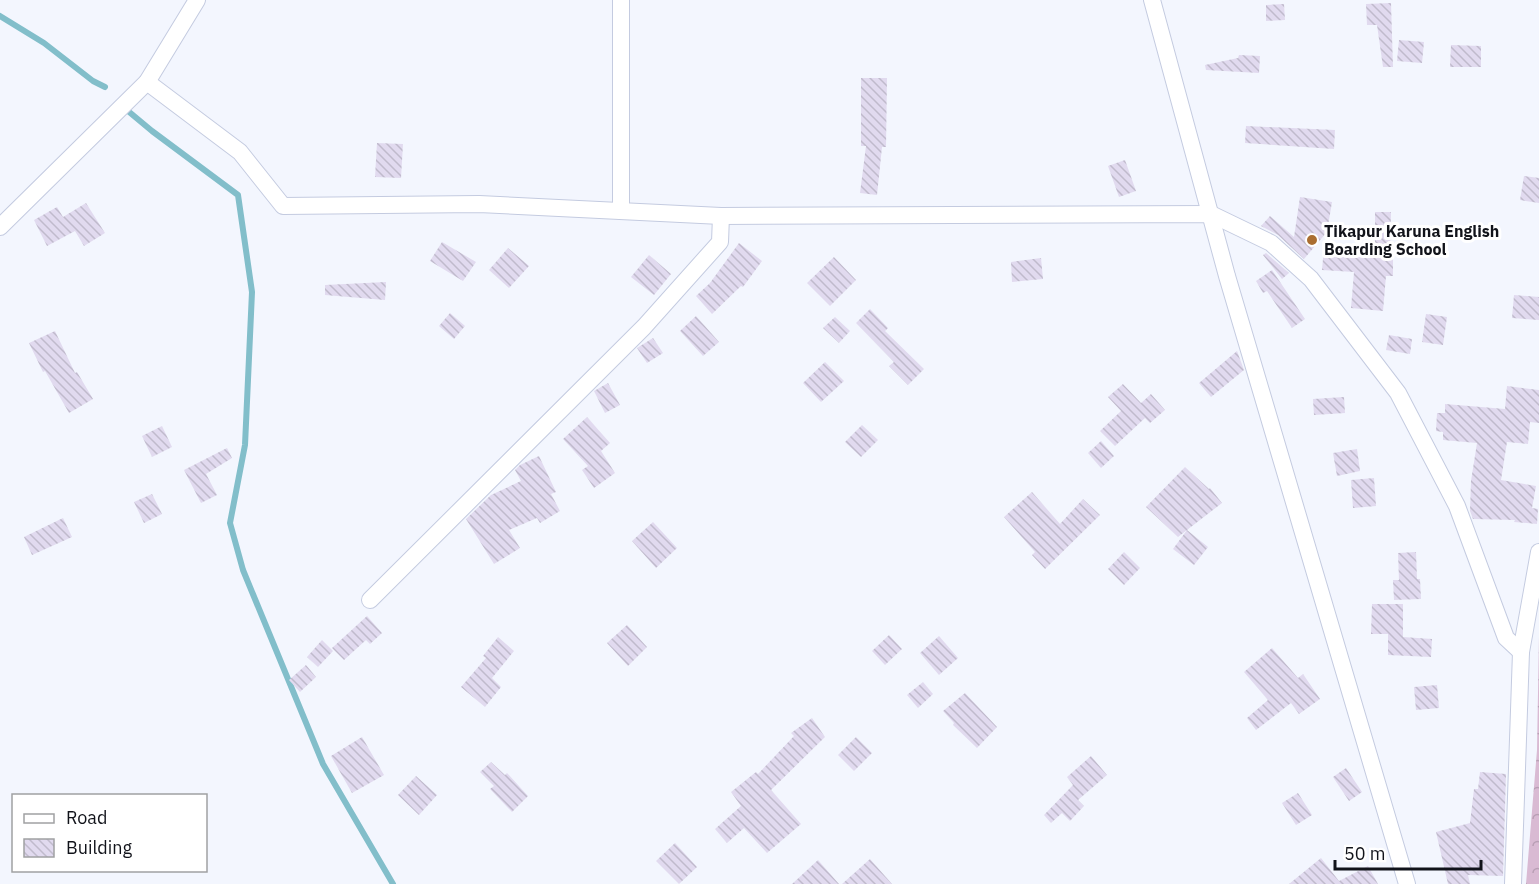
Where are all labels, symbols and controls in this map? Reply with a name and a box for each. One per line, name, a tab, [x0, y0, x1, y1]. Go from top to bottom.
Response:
place label: Tikapur Karuna English Boarding School	[1324, 221, 1499, 259]
marker: Tikapur Karuna English Boarding School	[1305, 233, 1319, 247]
legend	[12, 794, 207, 872]
text: Road	[66, 806, 107, 829]
scale bar	[1335, 833, 1480, 871]
text: Building	[66, 836, 133, 859]
text: 50 m	[1344, 842, 1386, 865]

